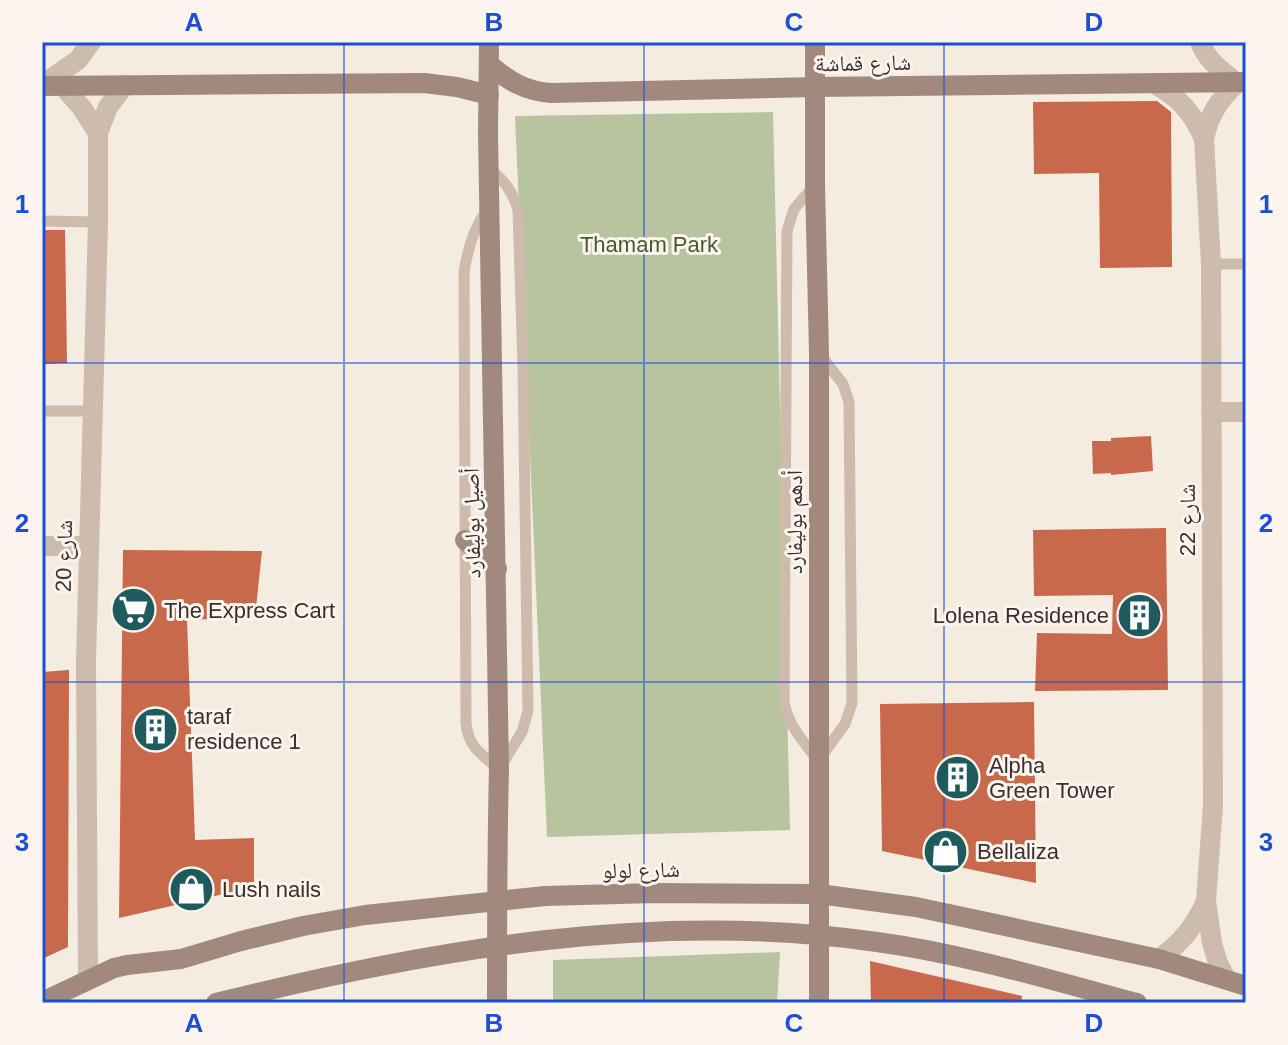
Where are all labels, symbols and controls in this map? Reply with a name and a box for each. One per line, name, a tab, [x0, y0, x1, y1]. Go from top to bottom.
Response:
text: A	[185, 7, 204, 37]
text: B	[485, 7, 503, 37]
text: C	[785, 7, 804, 37]
text: D	[1085, 7, 1103, 37]
street label: شارع قماشة	[815, 50, 911, 77]
text: 1	[15, 189, 29, 219]
text: 1	[1259, 189, 1273, 219]
park label: Thamam Park	[580, 232, 719, 257]
street label: أصيل بوليفارد	[458, 468, 486, 578]
street label: أدهم بوليفارد	[781, 470, 809, 574]
street label: شارع 22	[1175, 484, 1201, 556]
text: 2	[15, 508, 29, 538]
text: 2	[1259, 508, 1273, 538]
street label: شارع 20	[51, 520, 78, 592]
supermarket icon: The Express Cart	[109, 586, 157, 634]
building icon: Lolena Residence	[1116, 591, 1164, 639]
place label: The Express Cart	[164, 598, 335, 623]
place label: Lolena Residence	[933, 603, 1109, 628]
place label: taraf residence 1	[187, 704, 301, 754]
building icon: taraf residence 1	[132, 705, 180, 753]
place label: Alpha Green Tower	[989, 753, 1115, 803]
building icon: Alpha Green Tower	[934, 754, 982, 802]
text: 3	[15, 827, 29, 857]
shop icon: Bellaliza	[922, 827, 970, 875]
text: 3	[1259, 827, 1273, 857]
place label: Bellaliza	[977, 839, 1060, 864]
street label: شارع لولو	[602, 857, 680, 884]
shop icon: Lush nails	[167, 865, 215, 913]
place label: Lush nails	[222, 877, 321, 902]
text: A	[185, 1008, 204, 1038]
text: B	[485, 1008, 503, 1038]
text: C	[785, 1008, 804, 1038]
text: D	[1085, 1008, 1103, 1038]

